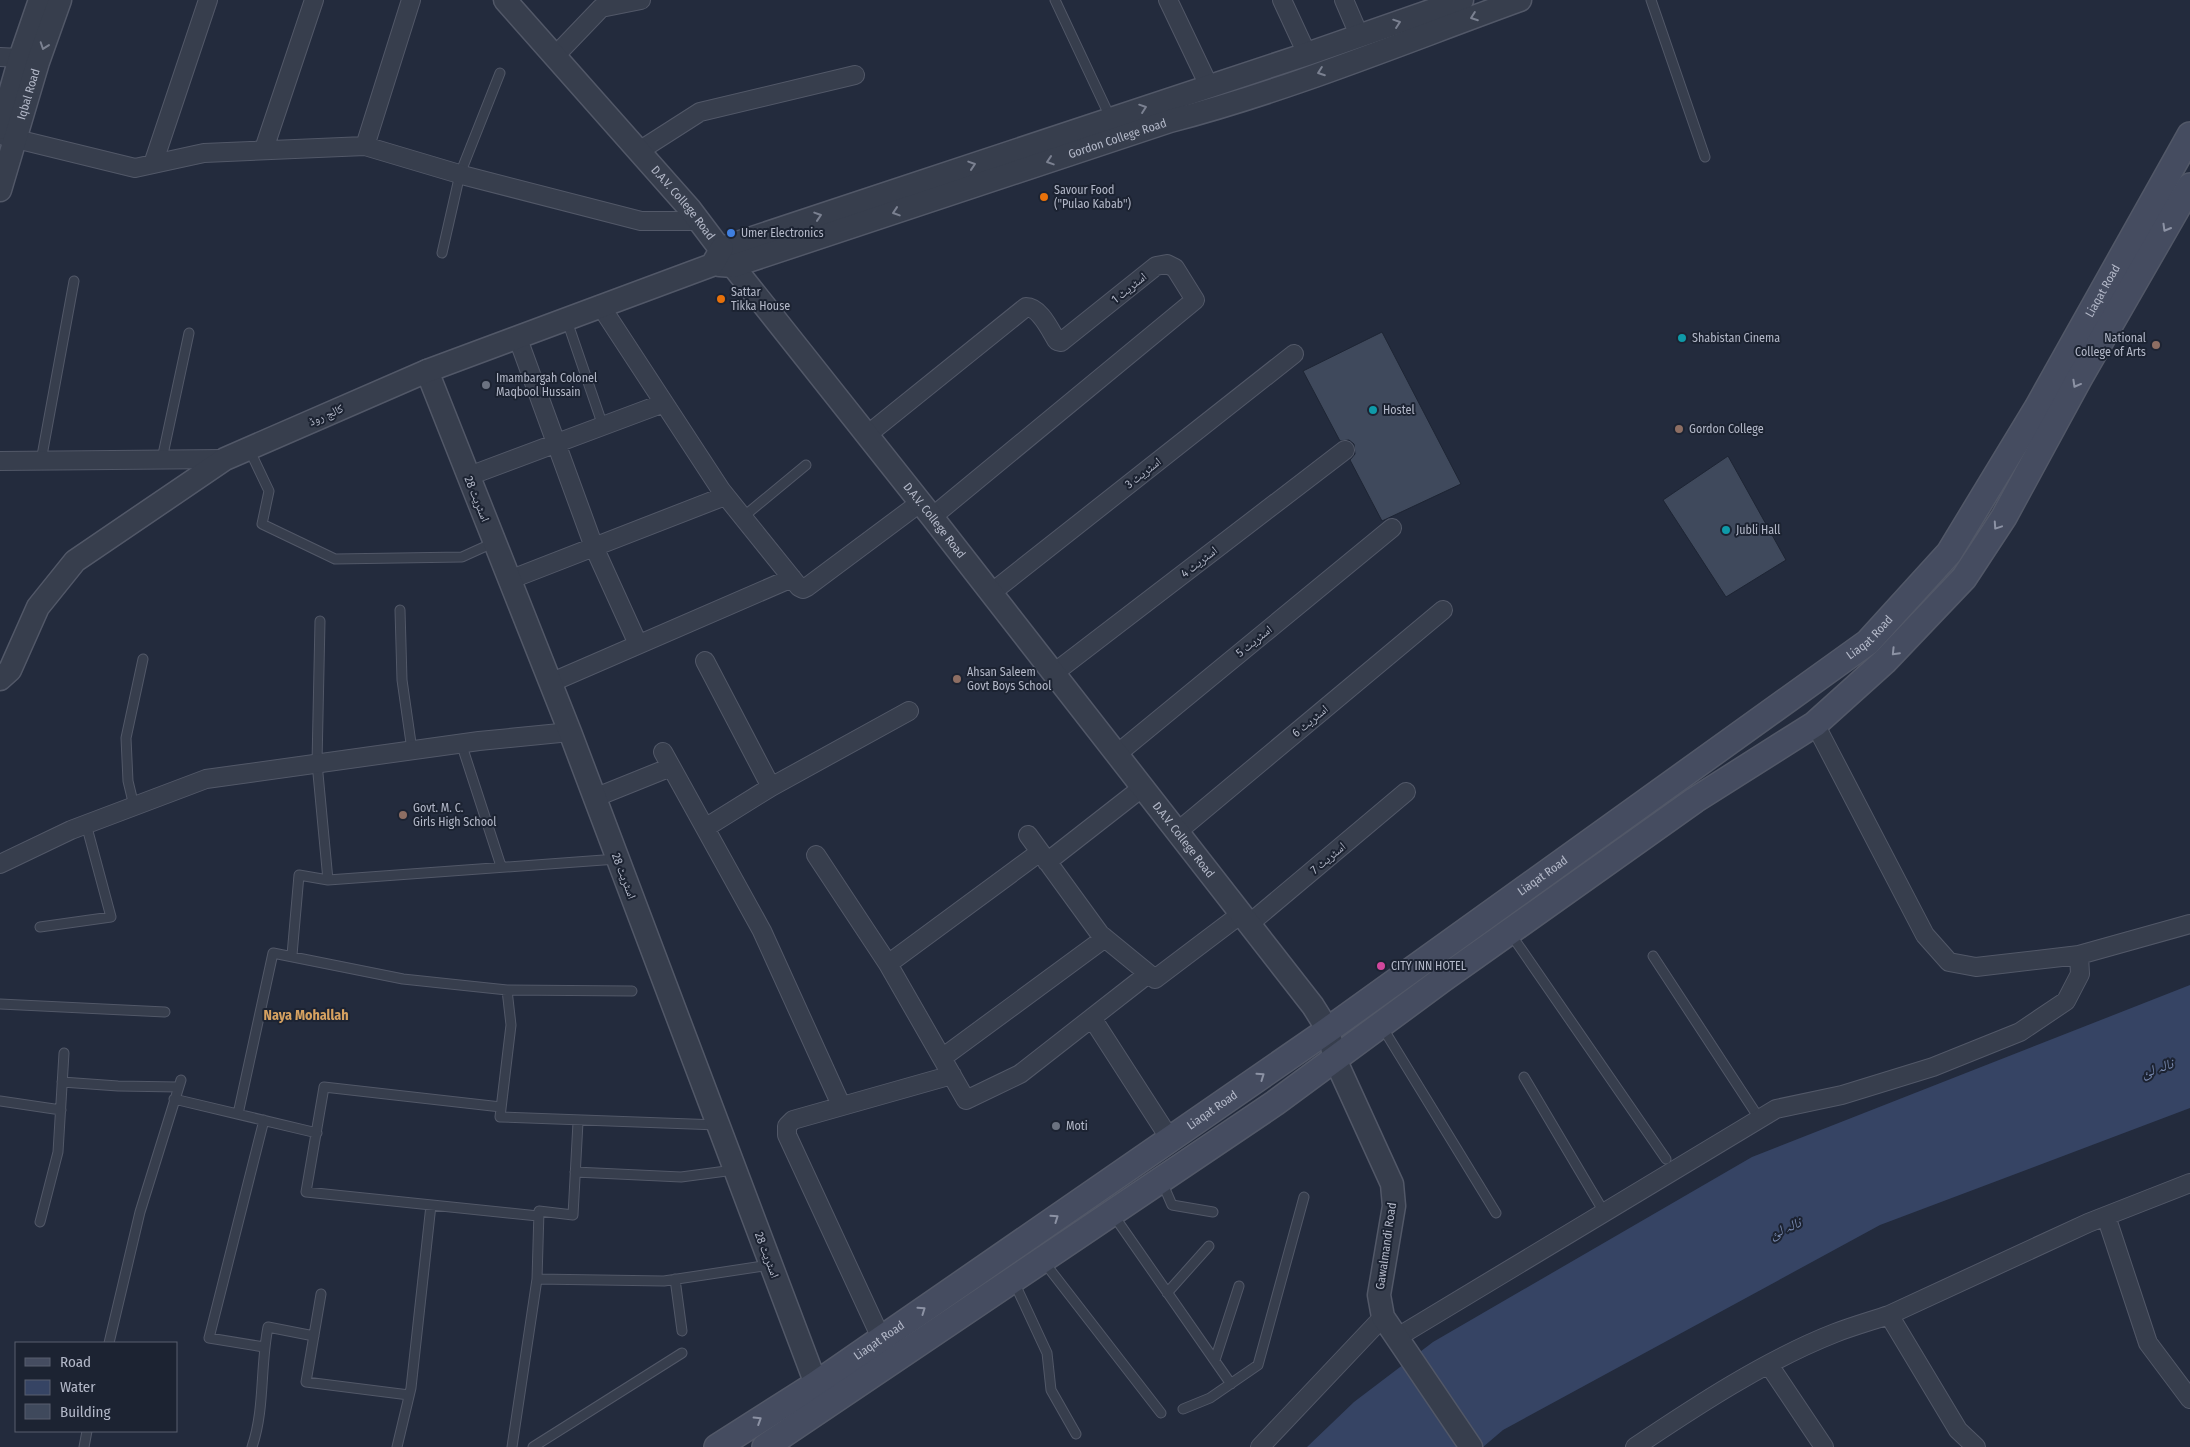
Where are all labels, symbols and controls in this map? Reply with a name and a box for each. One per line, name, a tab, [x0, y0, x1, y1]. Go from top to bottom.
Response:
one-way arrow	[1470, 11, 1479, 21]
one-way arrow	[1392, 18, 1400, 28]
one-way arrow	[40, 41, 50, 50]
one-way arrow	[1318, 66, 1326, 76]
street label: Iqbal Road	[14, 67, 43, 121]
one-way arrow	[1138, 104, 1147, 114]
street label: Gordon College Road	[1067, 116, 1168, 161]
one-way arrow	[1047, 155, 1055, 165]
one-way arrow	[968, 161, 976, 171]
street label: D.A.V. College Road	[648, 163, 718, 243]
place label: Savour Food ("Pulao Kabab")	[1054, 183, 1132, 211]
marker: Savour Food ("Pulao Kabab")	[1038, 191, 1050, 203]
one-way arrow	[892, 206, 901, 216]
one-way arrow	[814, 212, 822, 222]
one-way arrow	[2162, 223, 2172, 232]
place label: Umer Electronics	[741, 226, 824, 240]
marker: Umer Electronics	[725, 227, 737, 239]
street label: Liaqat Road	[2082, 262, 2123, 320]
street label: اسٹریٹ 1	[1109, 269, 1150, 307]
place label: Sattar Tikka House	[731, 285, 790, 313]
marker: Sattar Tikka House	[715, 293, 727, 305]
place label: Shabistan Cinema	[1692, 331, 1780, 345]
place label: National College of Arts	[2075, 331, 2146, 359]
marker: Shabistan Cinema	[1676, 332, 1688, 344]
marker: National College of Arts	[2150, 339, 2162, 351]
place label: Imambargah Colonel Maqbool Hussain	[496, 371, 597, 399]
marker: Imambargah Colonel Maqbool Hussain	[480, 379, 492, 391]
one-way arrow	[2072, 379, 2082, 388]
street label: کالج روڈ	[306, 401, 346, 429]
place label: Hostel	[1383, 403, 1415, 417]
marker: Hostel	[1367, 404, 1379, 416]
place label: Gordon College	[1689, 422, 1764, 436]
marker: Gordon College	[1673, 423, 1685, 435]
street label: اسٹریٹ 3	[1122, 454, 1164, 492]
street label: اسٹریٹ 28	[461, 474, 493, 524]
street label: D.A.V. College Road	[901, 480, 968, 561]
one-way arrow	[1994, 521, 2003, 530]
place label: Jubli Hall	[1736, 523, 1780, 537]
marker: Jubli Hall	[1720, 524, 1732, 536]
street label: اسٹریٹ 4	[1178, 543, 1220, 581]
street label: Liaqat Road	[1844, 613, 1896, 662]
street label: اسٹریٹ 5	[1233, 622, 1275, 660]
one-way arrow	[1892, 646, 1901, 655]
place label: Ahsan Saleem Govt Boys School	[967, 665, 1051, 693]
marker: Ahsan Saleem Govt Boys School	[951, 673, 963, 685]
street label: اسٹریٹ 6	[1289, 702, 1331, 740]
street label: D.A.V. College Road	[1150, 799, 1217, 880]
place label: Govt. M. C. Girls High School	[413, 801, 497, 829]
marker: Govt. M. C. Girls High School	[397, 809, 409, 821]
street label: اسٹریٹ 7	[1308, 839, 1349, 877]
street label: اسٹریٹ 28	[609, 851, 639, 901]
street label: Liaqat Road	[1515, 853, 1570, 899]
place label: CITY INN HOTEL	[1391, 959, 1467, 973]
marker: CITY INN HOTEL	[1375, 960, 1387, 972]
district label: Naya Mohallah	[264, 1007, 348, 1024]
water label: نالہ لئ	[2139, 1054, 2177, 1082]
one-way arrow	[1255, 1073, 1265, 1082]
street label: Liaqat Road	[1184, 1088, 1240, 1132]
place label: Moti	[1066, 1119, 1088, 1133]
marker: Moti	[1050, 1120, 1062, 1132]
street label: Gawalmandi Road	[1373, 1201, 1399, 1291]
water label: نالہ لئ	[1767, 1213, 1805, 1243]
one-way arrow	[1050, 1215, 1059, 1224]
street label: اسٹریٹ 28	[752, 1230, 782, 1280]
one-way arrow	[916, 1307, 926, 1316]
street label: Liaqat Road	[851, 1318, 907, 1363]
legend	[15, 1342, 178, 1432]
text: Road	[60, 1353, 91, 1371]
text: Water	[60, 1378, 96, 1396]
text: Building	[60, 1403, 111, 1421]
one-way arrow	[752, 1417, 761, 1426]

